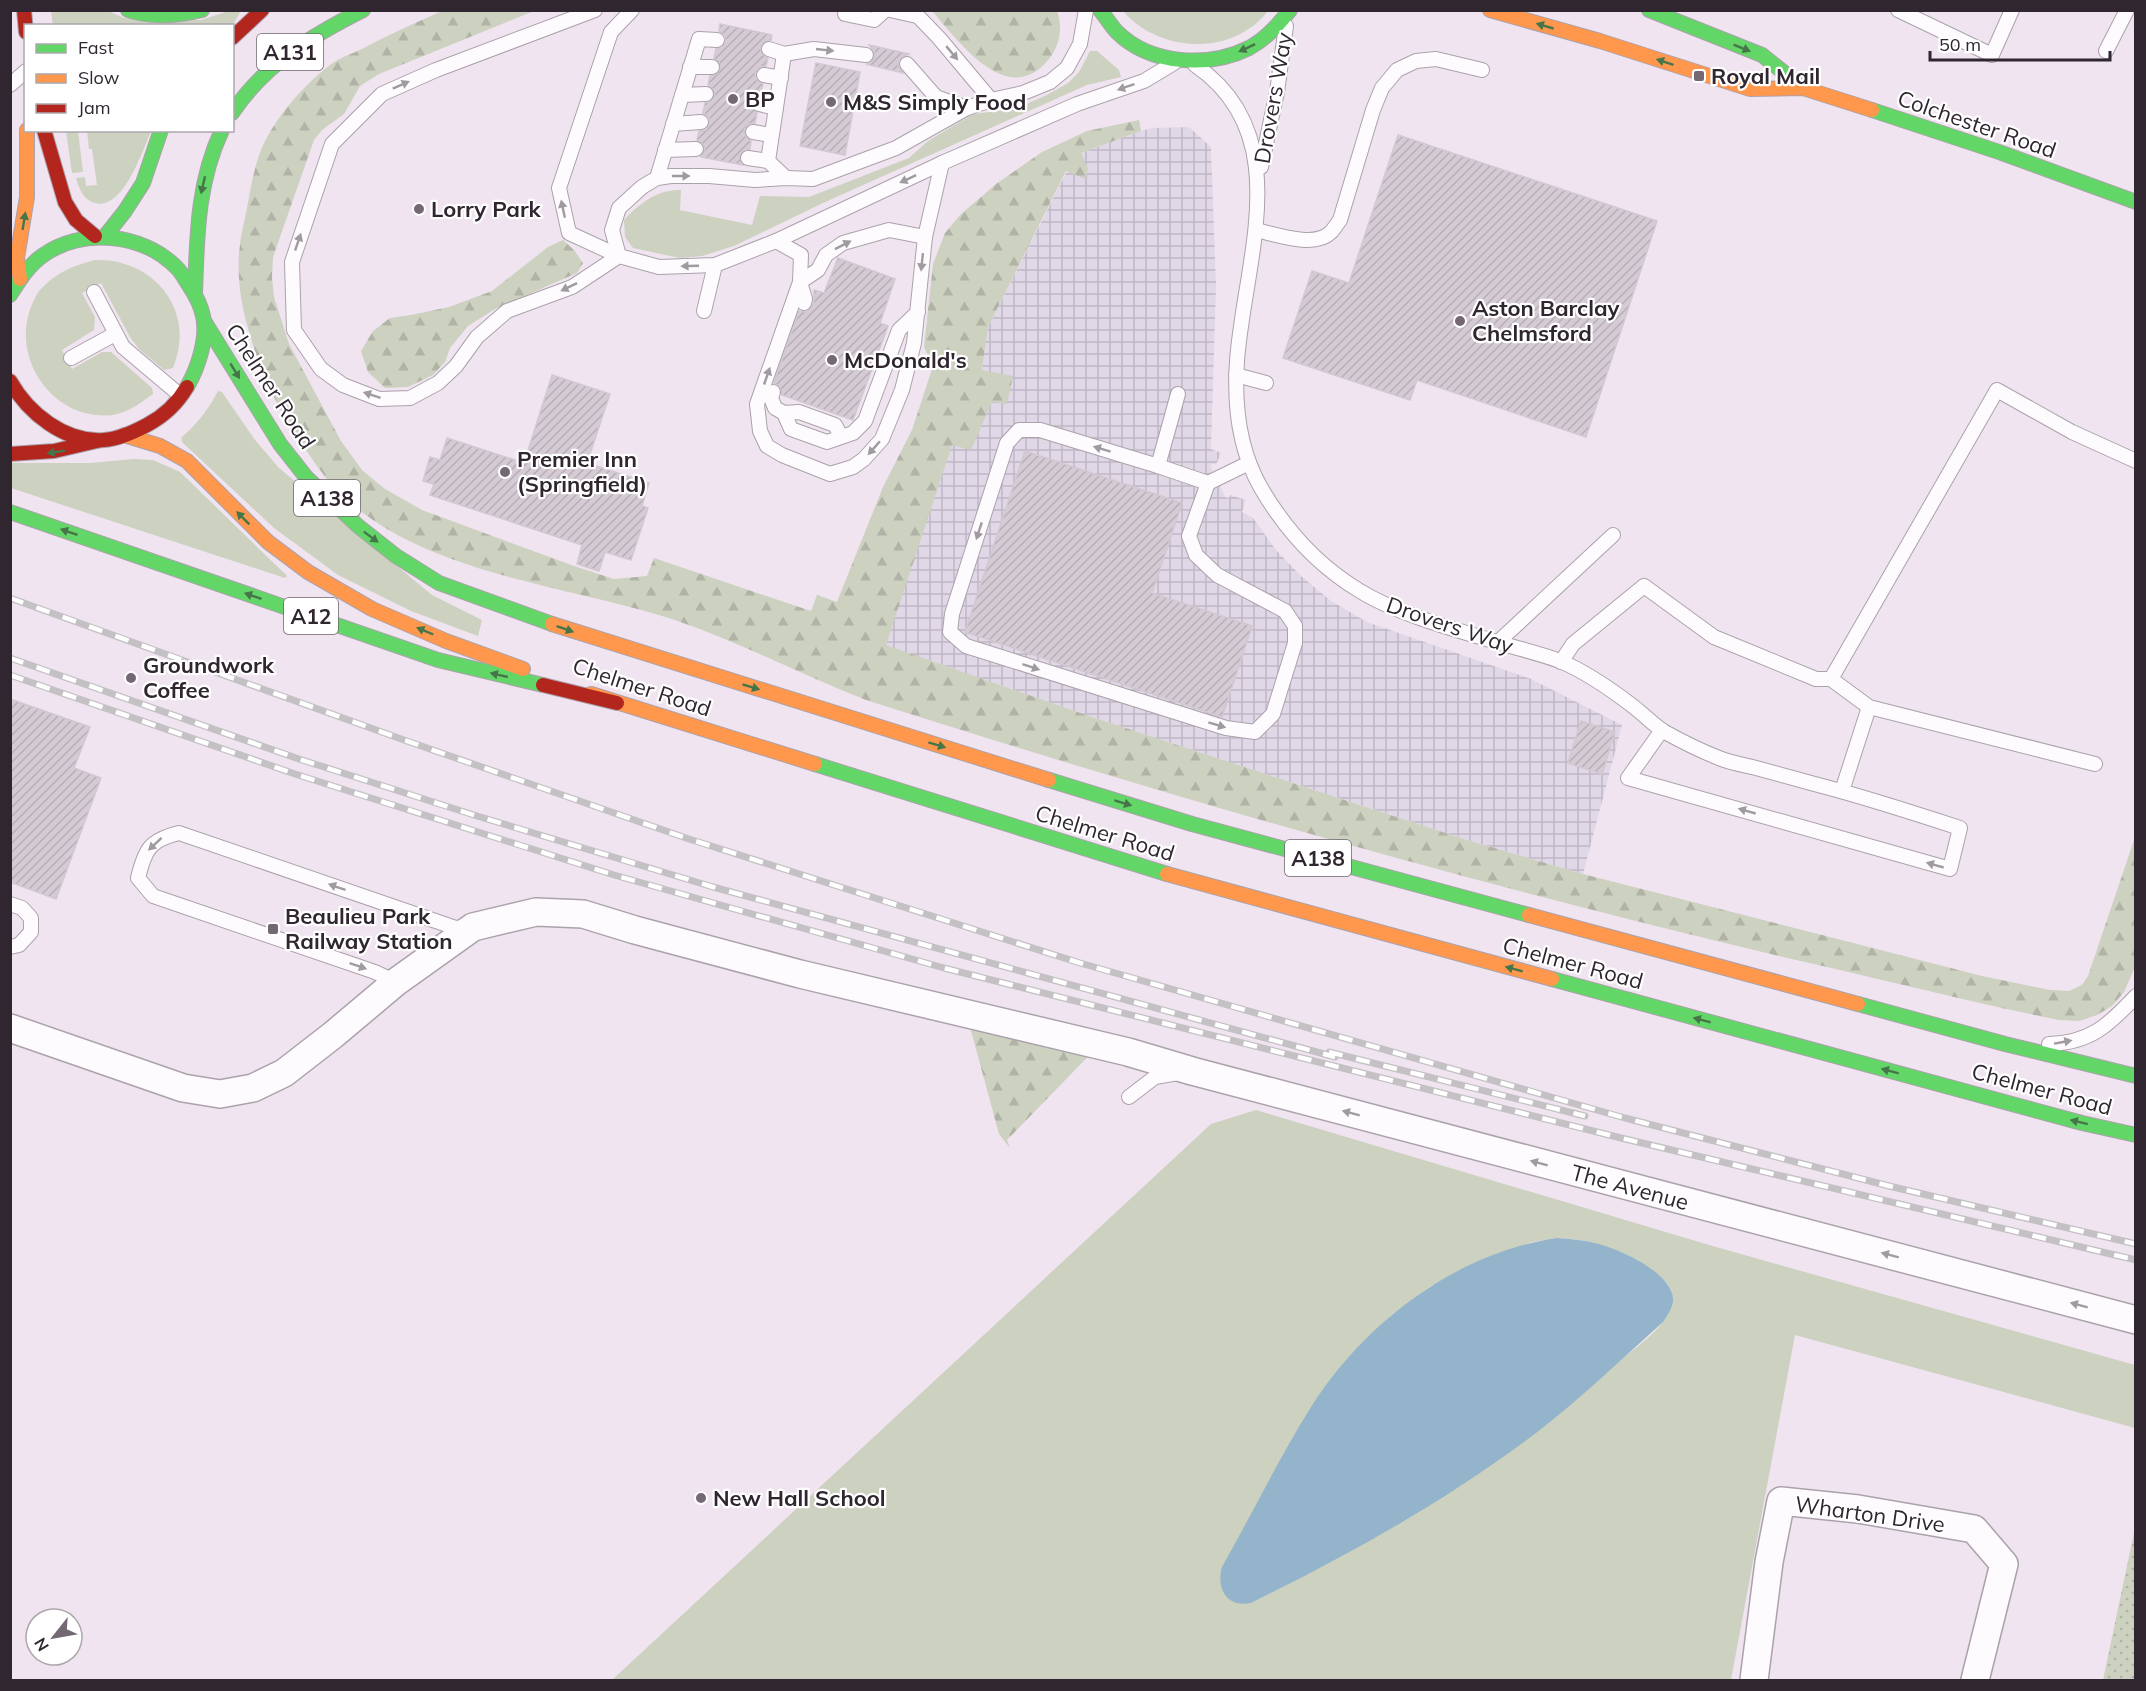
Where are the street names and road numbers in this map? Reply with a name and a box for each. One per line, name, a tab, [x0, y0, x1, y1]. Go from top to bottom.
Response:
street label: Drovers Way	[1248, 30, 1298, 166]
road number: A131	[257, 34, 323, 70]
street label: Colchester Road	[1894, 84, 2060, 164]
street label: Chelmer Road	[220, 318, 322, 454]
road number: A138	[294, 480, 360, 516]
street label: Drovers Way	[1383, 590, 1518, 660]
road number: A12	[284, 598, 338, 634]
street label: Chelmer Road	[569, 651, 715, 723]
street label: Chelmer Road	[1032, 799, 1178, 867]
road number: A138	[1285, 840, 1351, 876]
street label: Chelmer Road	[1500, 931, 1646, 995]
street label: Chelmer Road	[1969, 1057, 2115, 1121]
street label: The Avenue	[1568, 1158, 1692, 1216]
street label: Wharton Drive	[1793, 1490, 1947, 1538]

